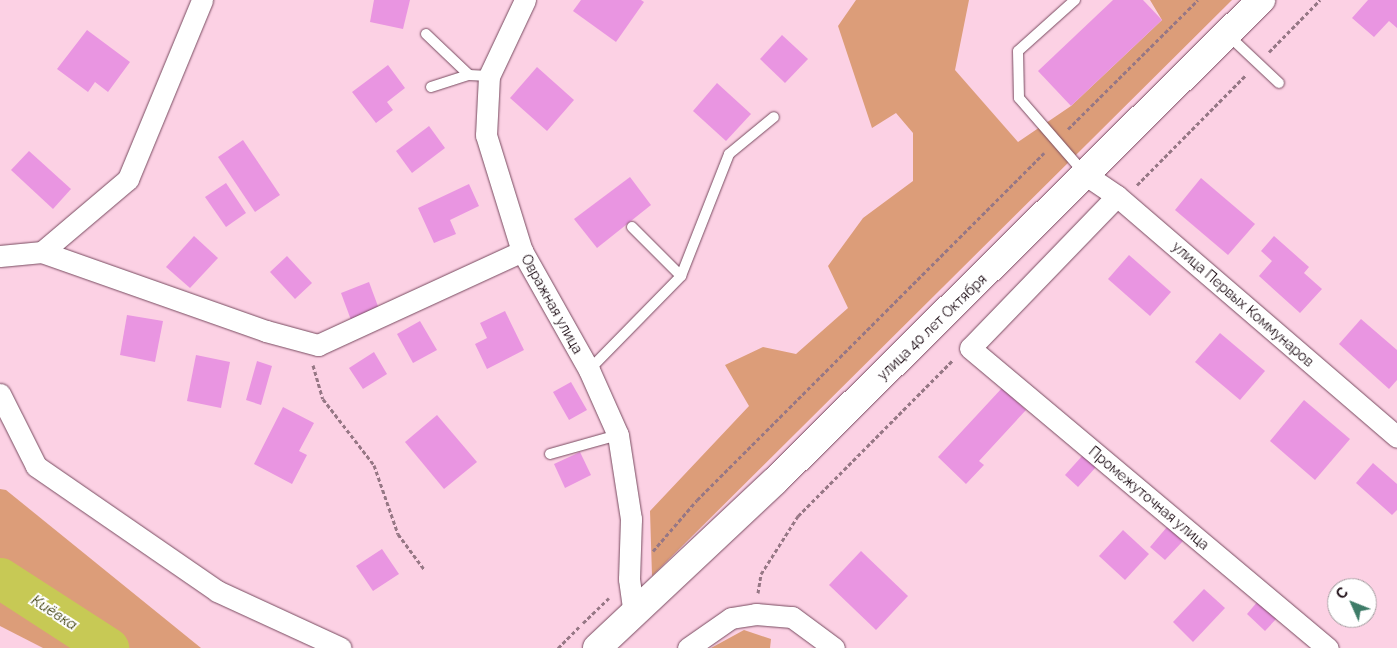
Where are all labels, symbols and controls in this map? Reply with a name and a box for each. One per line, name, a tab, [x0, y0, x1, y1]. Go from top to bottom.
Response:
street label: улица Первых Коммунаров	[1169, 238, 1317, 370]
street label: Овражная улица	[518, 251, 586, 357]
street label: улица 40 лет Октября	[874, 270, 990, 384]
street label: Промежуточная улица	[1085, 443, 1213, 553]
north arrow	[1327, 578, 1377, 628]
text: С	[1333, 584, 1351, 602]
water label: Киёвка	[28, 592, 80, 634]

